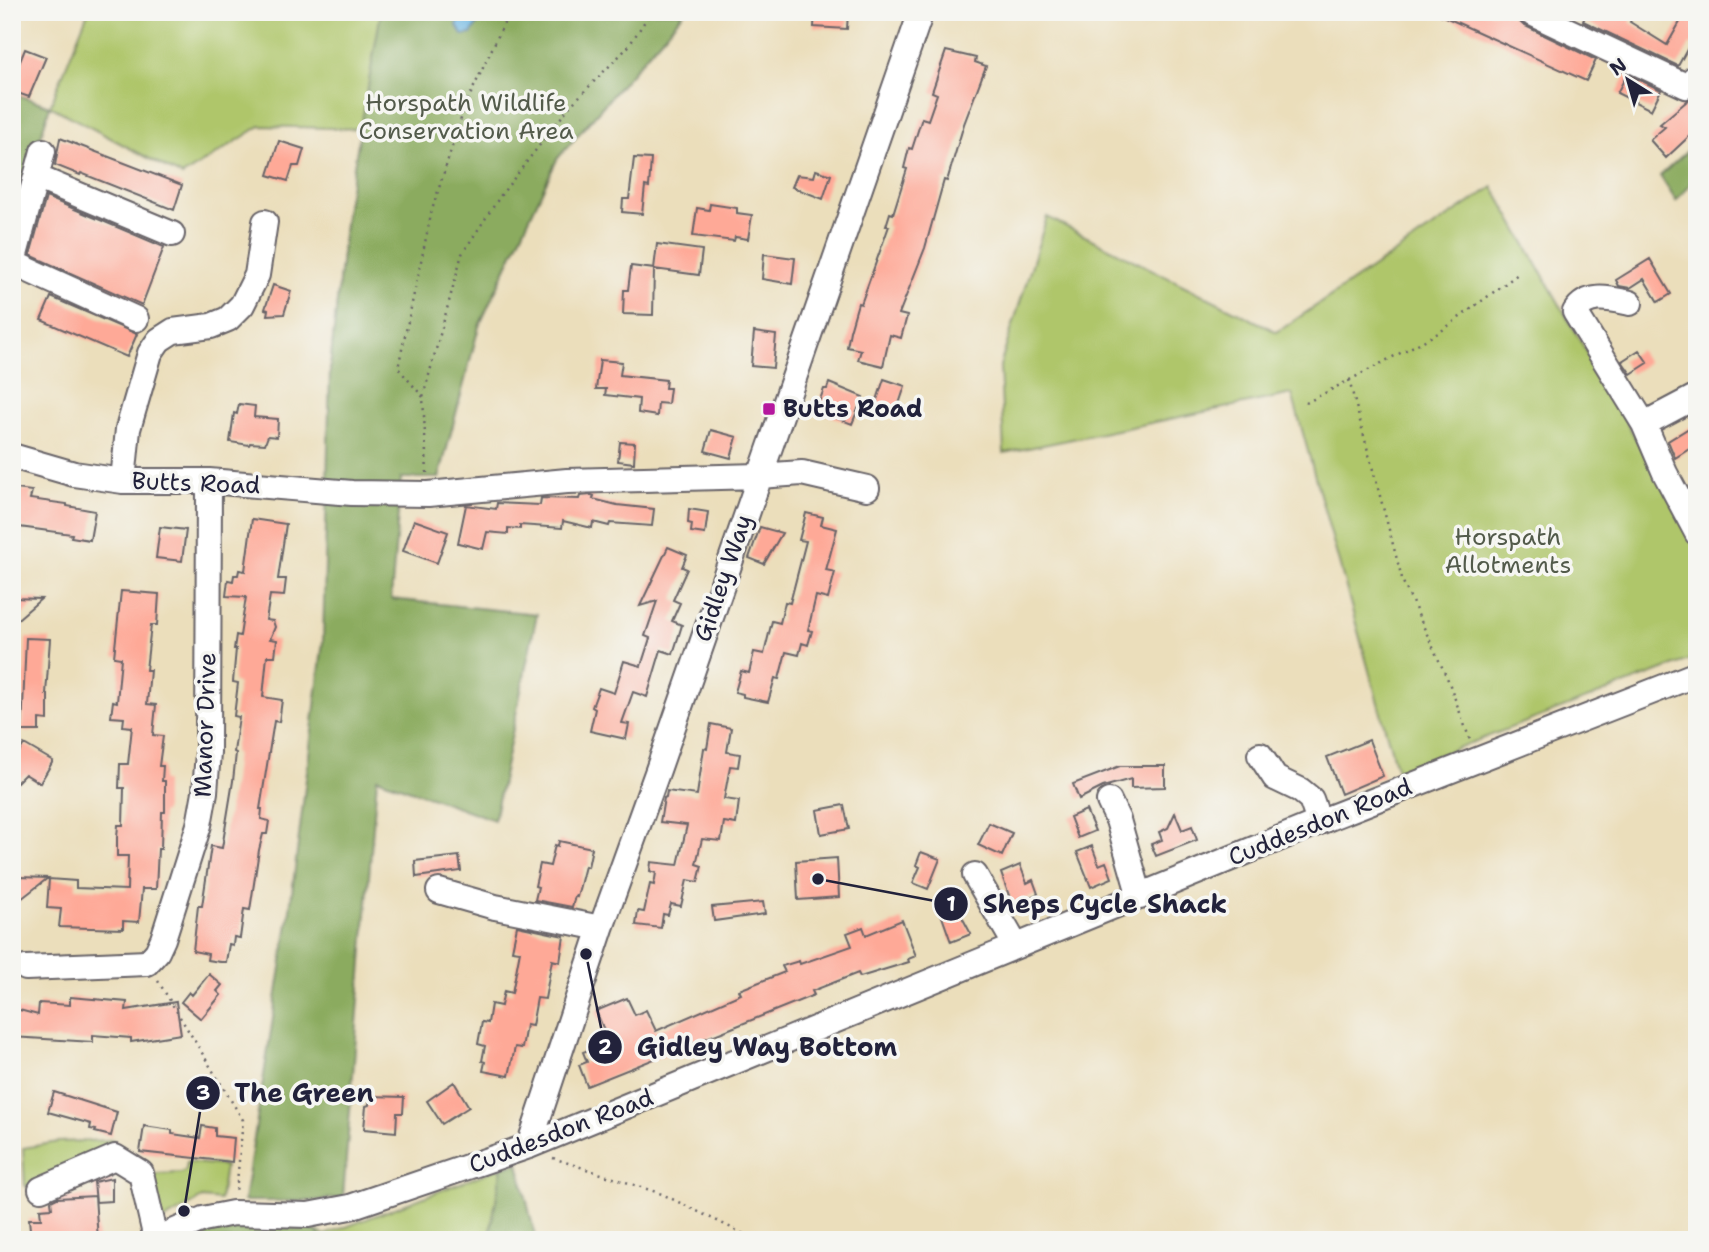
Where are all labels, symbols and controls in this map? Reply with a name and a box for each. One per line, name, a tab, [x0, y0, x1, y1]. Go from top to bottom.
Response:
north arrow	[1594, 46, 1664, 116]
text: N	[1605, 52, 1632, 81]
park label: Horspath Wildlife Conservation Area	[358, 87, 574, 147]
place label: Butts Road	[783, 393, 923, 425]
marker: Butts Road	[761, 401, 777, 417]
street label: Butts Road	[131, 465, 261, 501]
street label: Gidley Way	[686, 510, 760, 646]
park label: Horspath Allotments	[1445, 521, 1571, 581]
street label: Manor Drive	[186, 652, 224, 798]
street label: Cuddesdon Road	[1224, 771, 1416, 873]
callout: Sheps Cycle Shack	[933, 881, 1241, 928]
text: Sheps Cycle Shack	[983, 886, 1227, 921]
text: 1	[946, 890, 956, 918]
callout: Gidley Way Bottom	[587, 1023, 911, 1070]
text: Gidley Way Bottom	[637, 1029, 898, 1064]
text: 2	[598, 1033, 613, 1061]
callout: The Green	[185, 1070, 388, 1117]
text: The Green	[234, 1075, 374, 1110]
text: 3	[196, 1079, 210, 1107]
street label: Cuddesdon Road	[464, 1081, 658, 1181]

